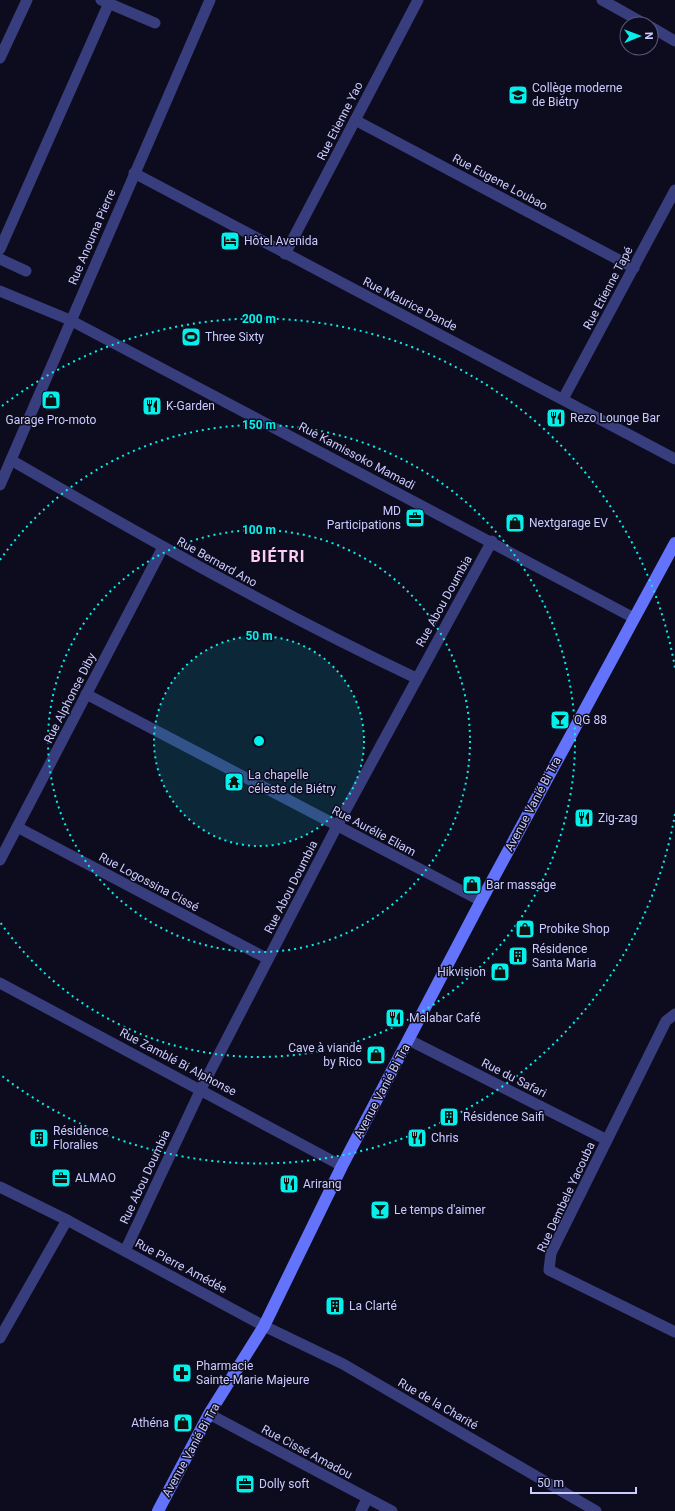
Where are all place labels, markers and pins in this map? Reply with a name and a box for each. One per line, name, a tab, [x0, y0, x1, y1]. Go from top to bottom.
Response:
place label: Collège moderne de Biétry	[532, 81, 623, 109]
school or university icon: Collège moderne de Biétry	[507, 84, 529, 106]
hotel icon: Hôtel Avenida	[219, 230, 241, 252]
place label: Hôtel Avenida	[244, 234, 318, 248]
sports icon: Three Sixty	[180, 326, 202, 348]
place label: Three Sixty	[205, 330, 264, 344]
shop icon: Garage Pro-moto	[40, 389, 62, 411]
restaurant icon: K-Garden	[141, 395, 163, 417]
place label: K-Garden	[166, 399, 215, 413]
restaurant icon: Rezo Lounge Bar	[545, 407, 567, 429]
place label: Rezo Lounge Bar	[570, 411, 660, 425]
place label: Garage Pro-moto	[6, 413, 97, 427]
place label: MD Participations	[327, 504, 401, 532]
office icon: MD Participations	[404, 507, 426, 529]
shop icon: Nextgarage EV	[504, 512, 526, 534]
place label: Nextgarage EV	[529, 516, 608, 530]
bar icon: QG 88	[549, 709, 571, 731]
place label: QG 88	[574, 713, 607, 727]
centre of rings	[252, 734, 266, 748]
place label: La chapelle céleste de Biétry	[248, 768, 336, 796]
temple icon: La chapelle céleste de Biétry	[223, 771, 245, 793]
restaurant icon: Zig-zag	[573, 807, 595, 829]
place label: Zig-zag	[598, 811, 637, 825]
shop icon: Bar massage	[461, 874, 483, 896]
place label: Bar massage	[486, 878, 556, 892]
shop icon: Probike Shop	[514, 918, 536, 940]
place label: Probike Shop	[539, 922, 610, 936]
place label: Résidence Santa Maria	[532, 942, 596, 970]
building icon: Résidence Santa Maria	[507, 945, 529, 967]
shop icon: Hikvision	[489, 961, 511, 983]
place label: Hikvision	[437, 965, 486, 979]
restaurant icon: Malabar Café	[384, 1007, 406, 1029]
place label: Malabar Café	[409, 1011, 481, 1025]
place label: Cave à viande by Rico	[288, 1041, 362, 1069]
shop icon: Cave à viande by Rico	[365, 1044, 387, 1066]
building icon: Résidence Saifi	[438, 1106, 460, 1128]
place label: Résidence Saifi	[463, 1110, 544, 1124]
place label: Résidence Floralies	[53, 1124, 108, 1152]
building icon: Résidence Floralies	[28, 1127, 50, 1149]
restaurant icon: Chris	[406, 1127, 428, 1149]
place label: Chris	[431, 1131, 459, 1145]
office icon: ALMAO	[50, 1167, 72, 1189]
place label: ALMAO	[75, 1171, 116, 1185]
restaurant icon: Arirang	[278, 1173, 300, 1195]
place label: Arirang	[303, 1177, 342, 1191]
bar icon: Le temps d'aimer	[369, 1199, 391, 1221]
place label: Le temps d'aimer	[394, 1203, 486, 1217]
building icon: La Clarté	[324, 1295, 346, 1317]
place label: La Clarté	[349, 1299, 397, 1313]
place label: Pharmacie Sainte-Marie Majeure	[196, 1359, 309, 1387]
pharmacy icon: Pharmacie Sainte-Marie Majeure	[171, 1362, 193, 1384]
shop icon: Athéna	[172, 1412, 194, 1434]
place label: Athéna	[131, 1416, 169, 1430]
office icon: Dolly soft	[234, 1473, 256, 1495]
place label: Dolly soft	[259, 1477, 309, 1491]

